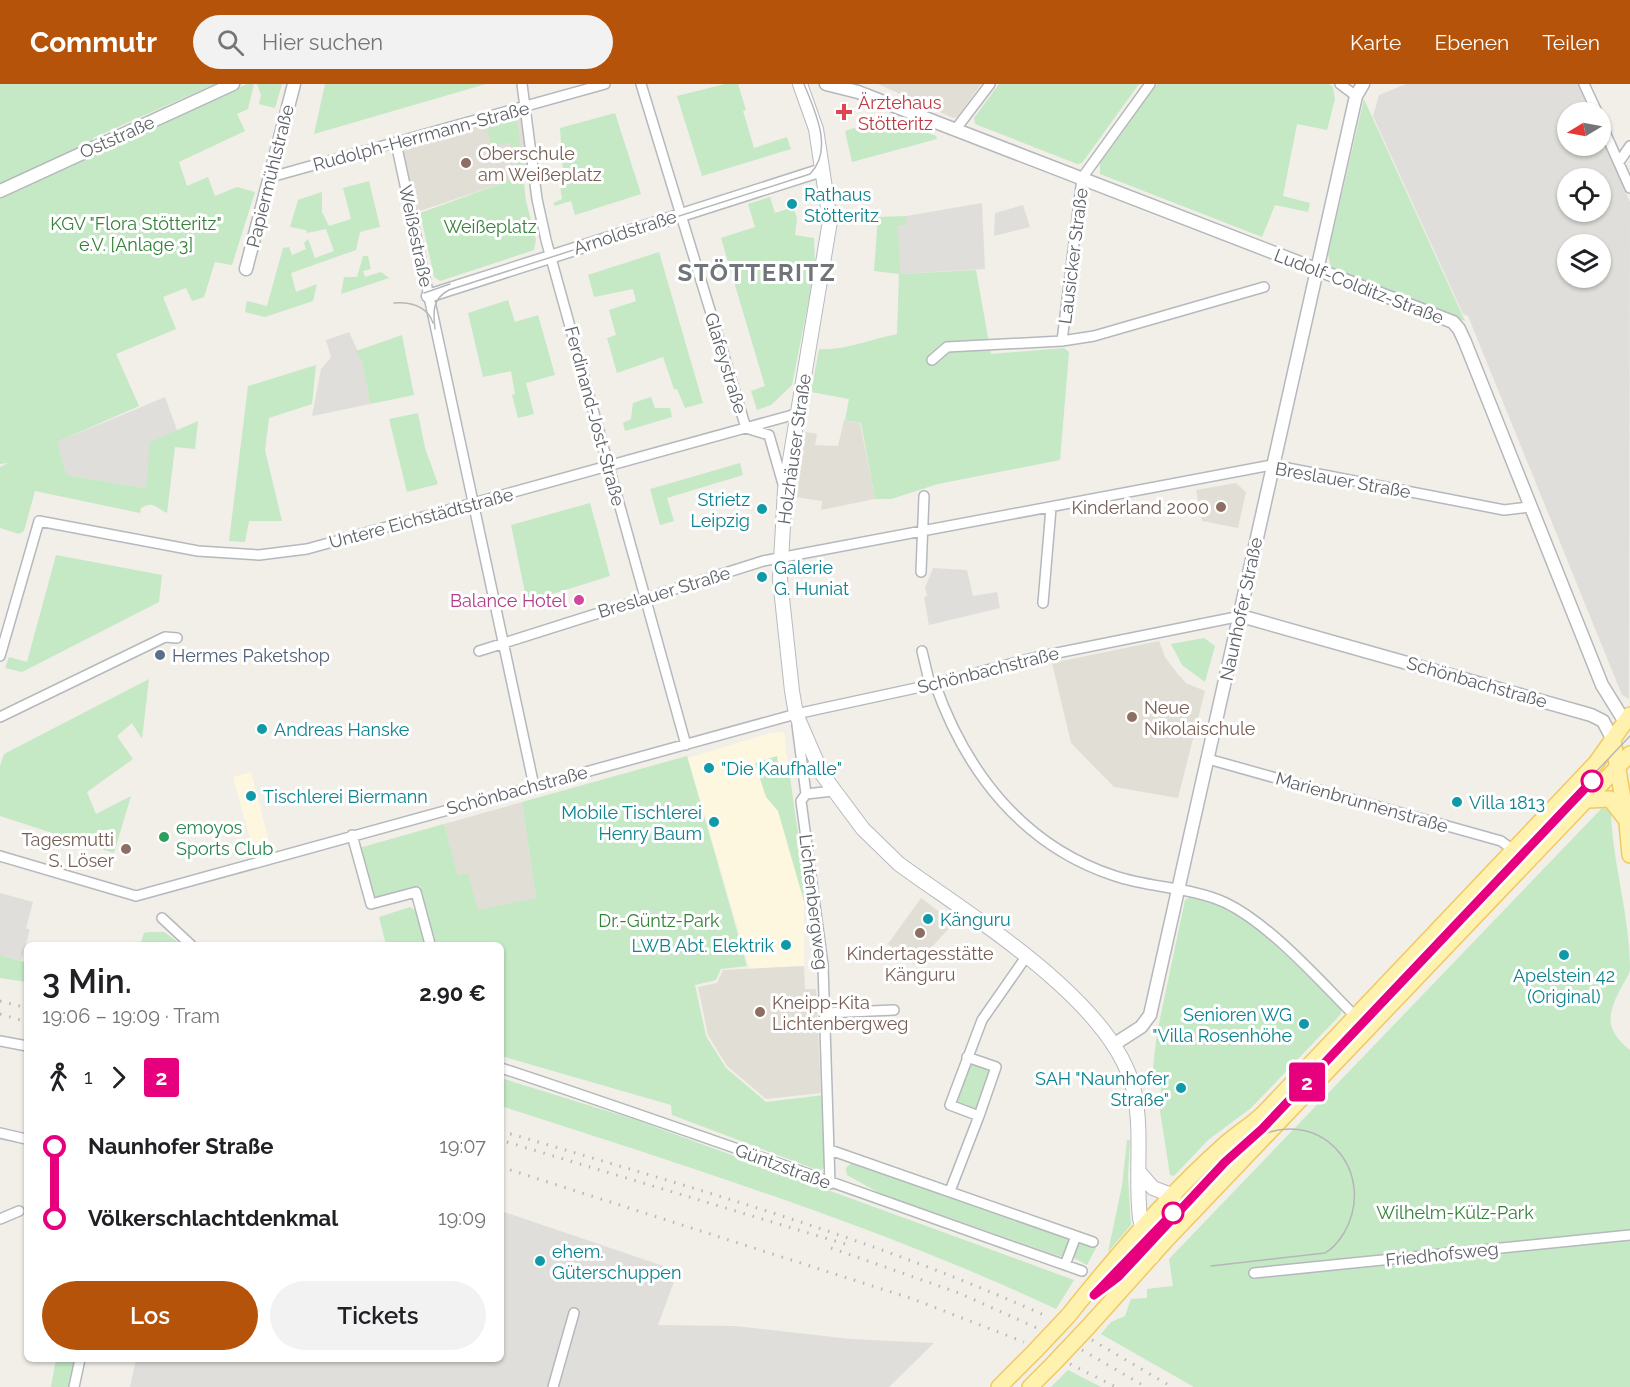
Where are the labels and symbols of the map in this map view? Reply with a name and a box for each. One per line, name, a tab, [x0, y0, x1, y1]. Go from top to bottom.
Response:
place label: Ärztehaus Stötteritz	[858, 92, 942, 134]
street label: Rudolph-Herrmann-Straße	[311, 97, 532, 175]
street label: Papiermühlstraße	[242, 102, 298, 250]
north arrow	[1557, 102, 1611, 156]
marker: Ärztehaus Stötteritz	[835, 103, 853, 121]
street label: Oststraße	[76, 111, 158, 163]
place label: Oberschule am Weißeplatz	[478, 143, 602, 185]
marker: Oberschule am Weißeplatz	[459, 156, 473, 170]
street label: Weißestraße	[395, 183, 437, 289]
place label: Rathaus Stötteritz	[804, 184, 879, 226]
street label: Lausicker Straße	[1054, 186, 1092, 325]
marker: Rathaus Stötteritz	[785, 197, 799, 211]
street label: Arnoldstraße	[571, 205, 680, 259]
park label: KGV "Flora Stötteritz" e.V. [Anlage 3]	[50, 213, 222, 255]
park label: Weißeplatz	[443, 216, 537, 237]
street label: Ludolf-Colditz-Straße	[1271, 244, 1447, 328]
district label: STÖTTERITZ	[678, 258, 836, 287]
street label: Glafeystraße	[701, 310, 751, 416]
street label: Ferdinand-Jost-Straße	[561, 324, 629, 509]
street label: Holzhäuser Straße	[773, 372, 815, 526]
street label: Breslauer Straße	[1274, 458, 1413, 502]
street label: Untere Eichstädtstraße	[327, 483, 516, 553]
place label: Strietz Leipzig	[690, 489, 750, 531]
place label: Kinderland 2000	[1072, 497, 1209, 518]
marker: Kinderland 2000	[1214, 500, 1228, 514]
marker: Strietz Leipzig	[755, 502, 769, 516]
street label: Naunhofer Straße	[1216, 535, 1267, 683]
place label: Galerie G. Huniat	[774, 557, 849, 599]
street label: Breslauer Straße	[595, 562, 733, 622]
marker: Galerie G. Huniat	[755, 570, 769, 584]
place label: Balance Hotel	[450, 590, 567, 611]
marker: Balance Hotel	[572, 593, 586, 607]
street label: Schönbachstraße	[915, 642, 1061, 698]
place label: Hermes Paketshop	[172, 645, 330, 666]
marker: Hermes Paketshop	[153, 648, 167, 662]
street label: Schönbachstraße	[1404, 652, 1550, 712]
place label: Neue Nikolaischule	[1144, 697, 1256, 739]
marker: Neue Nikolaischule	[1125, 710, 1139, 724]
place label: Andreas Hanske	[274, 719, 410, 740]
marker: Andreas Hanske	[255, 722, 269, 736]
place label: "Die Kaufhalle"	[721, 758, 842, 779]
street label: Schönbachstraße	[444, 761, 590, 819]
marker: "Die Kaufhalle"	[702, 761, 716, 775]
street label: Marienbrunnenstraße	[1273, 767, 1451, 837]
unlabelled marker	[1581, 770, 1603, 792]
place label: Tischlerei Biermann	[263, 786, 428, 807]
marker: Tischlerei Biermann	[244, 789, 258, 803]
place label: Villa 1813	[1469, 792, 1545, 813]
marker: Villa 1813	[1450, 795, 1464, 809]
place label: Mobile Tischlerei Henry Baum	[561, 802, 702, 844]
marker: Mobile Tischlerei Henry Baum	[707, 815, 721, 829]
place label: emoyos Sports Club	[176, 817, 273, 859]
place label: Tagesmutti S. Löser	[21, 829, 115, 871]
marker: emoyos Sports Club	[157, 830, 171, 844]
street label: Lichtenbergweg	[795, 833, 833, 971]
marker: Tagesmutti S. Löser	[119, 842, 133, 856]
place label: Känguru	[940, 909, 1011, 930]
park label: Dr.-Güntz-Park	[598, 910, 720, 931]
marker: Känguru	[921, 912, 935, 926]
marker: Kindertagesstätte Känguru	[913, 926, 927, 940]
place label: LWB Abt. Elektrik	[632, 935, 774, 956]
marker: LWB Abt. Elektrik	[779, 938, 793, 952]
place label: Kindertagesstätte Känguru	[846, 943, 994, 985]
marker: Apelstein 42 (Original)	[1557, 948, 1571, 962]
place label: Apelstein 42 (Original)	[1513, 965, 1615, 1007]
place label: Kneipp-Kita Lichtenbergweg	[772, 992, 909, 1034]
place label: Senioren WG "Villa Rosenhöhe	[1152, 1004, 1292, 1046]
marker: Kneipp-Kita Lichtenbergweg	[753, 1005, 767, 1019]
marker: Senioren WG "Villa Rosenhöhe	[1297, 1017, 1311, 1031]
line badge: 2	[1288, 1062, 1326, 1102]
place label: SAH "Naunhofer Straße"	[1035, 1068, 1170, 1110]
marker: SAH "Naunhofer Straße"	[1174, 1081, 1188, 1095]
street label: Güntzstraße	[732, 1139, 834, 1193]
unlabelled marker	[1162, 1202, 1184, 1224]
park label: Wilhelm-Külz-Park	[1376, 1202, 1534, 1223]
street label: Friedhofsweg	[1385, 1238, 1499, 1270]
place label: ehem. Güterschuppen	[552, 1241, 681, 1283]
marker: ehem. Güterschuppen	[533, 1254, 547, 1268]

